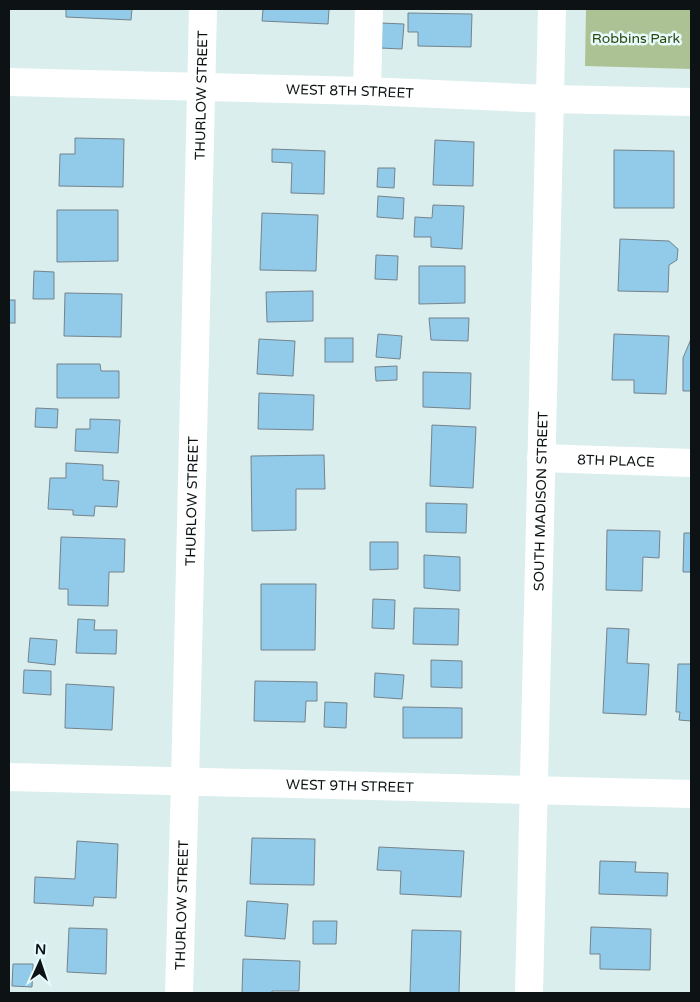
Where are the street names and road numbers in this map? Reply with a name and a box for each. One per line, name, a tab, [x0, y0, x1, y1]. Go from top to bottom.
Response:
street label: THURLOW STREET	[191, 30, 212, 160]
street label: WEST 8TH STREET	[286, 81, 415, 102]
street label: SOUTH MADISON STREET	[530, 411, 552, 591]
street label: THURLOW STREET	[182, 436, 202, 566]
street label: 8TH PLACE	[577, 451, 655, 471]
street label: WEST 9TH STREET	[286, 776, 415, 796]
street label: THURLOW STREET	[172, 839, 192, 970]

